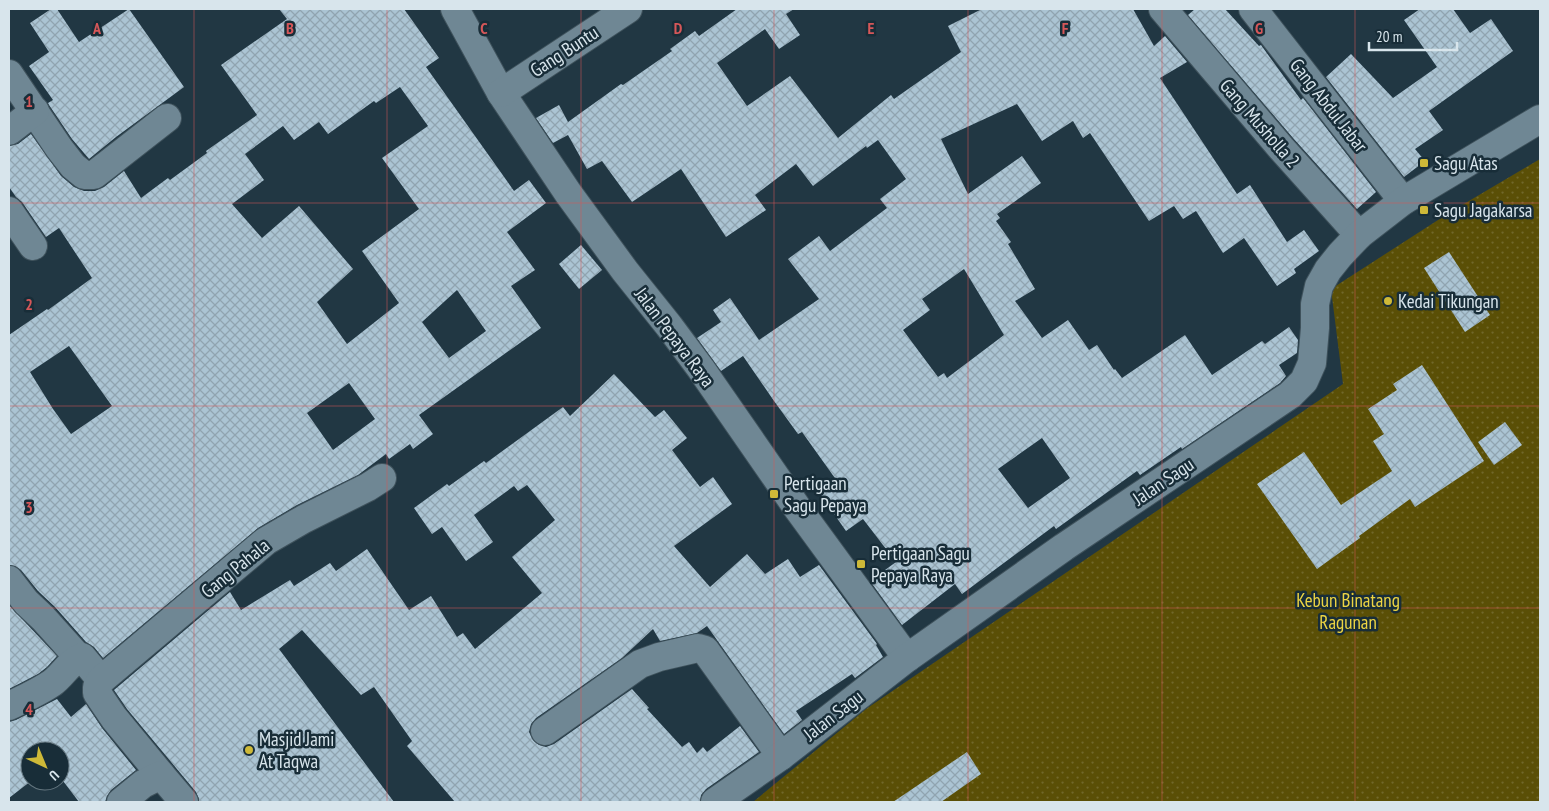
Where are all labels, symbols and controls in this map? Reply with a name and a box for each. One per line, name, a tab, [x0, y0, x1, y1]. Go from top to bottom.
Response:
text: A	[92, 18, 102, 38]
text: B	[286, 18, 294, 38]
text: C	[480, 18, 488, 38]
text: D	[674, 18, 683, 38]
text: E	[868, 18, 875, 38]
text: F	[1062, 18, 1069, 38]
text: G	[1255, 18, 1263, 38]
street label: Gang Buntu	[525, 20, 603, 82]
scale bar	[1369, 20, 1456, 52]
text: 20 m	[1376, 27, 1402, 46]
street label: Gang Abdul Jabar	[1285, 53, 1374, 157]
street label: Gang Musholla 2	[1215, 74, 1305, 172]
text: 1	[25, 91, 33, 111]
place label: Sagu Atas	[1434, 151, 1498, 175]
marker: Sagu Atas	[1418, 157, 1430, 169]
place label: Sagu Jagakarsa	[1434, 198, 1532, 222]
marker: Sagu Jagakarsa	[1418, 204, 1430, 216]
street label: Jalan Pepaya Raya	[629, 282, 720, 392]
place label: Kedai Tikungan	[1398, 289, 1499, 313]
text: 2	[25, 294, 33, 314]
marker: Kedai Tikungan	[1382, 295, 1394, 307]
street label: Jalan Sagu	[1127, 452, 1198, 511]
place label: Pertigaan Sagu Pepaya	[784, 471, 867, 517]
marker: Pertigaan Sagu Pepaya	[768, 488, 780, 500]
text: 3	[25, 497, 33, 517]
street label: Gang Pahala	[196, 533, 274, 603]
place label: Pertigaan Sagu Pepaya Raya	[871, 541, 970, 587]
marker: Pertigaan Sagu Pepaya Raya	[855, 558, 867, 570]
park label: Kebun Binatang Ragunan	[1296, 588, 1400, 634]
street label: Jalan Sagu	[798, 684, 867, 746]
text: 4	[25, 699, 33, 719]
place label: Masjid Jami At Taqwa	[259, 727, 334, 773]
north arrow	[20, 741, 70, 791]
marker: Masjid Jami At Taqwa	[243, 744, 255, 756]
text: U	[45, 766, 63, 784]

